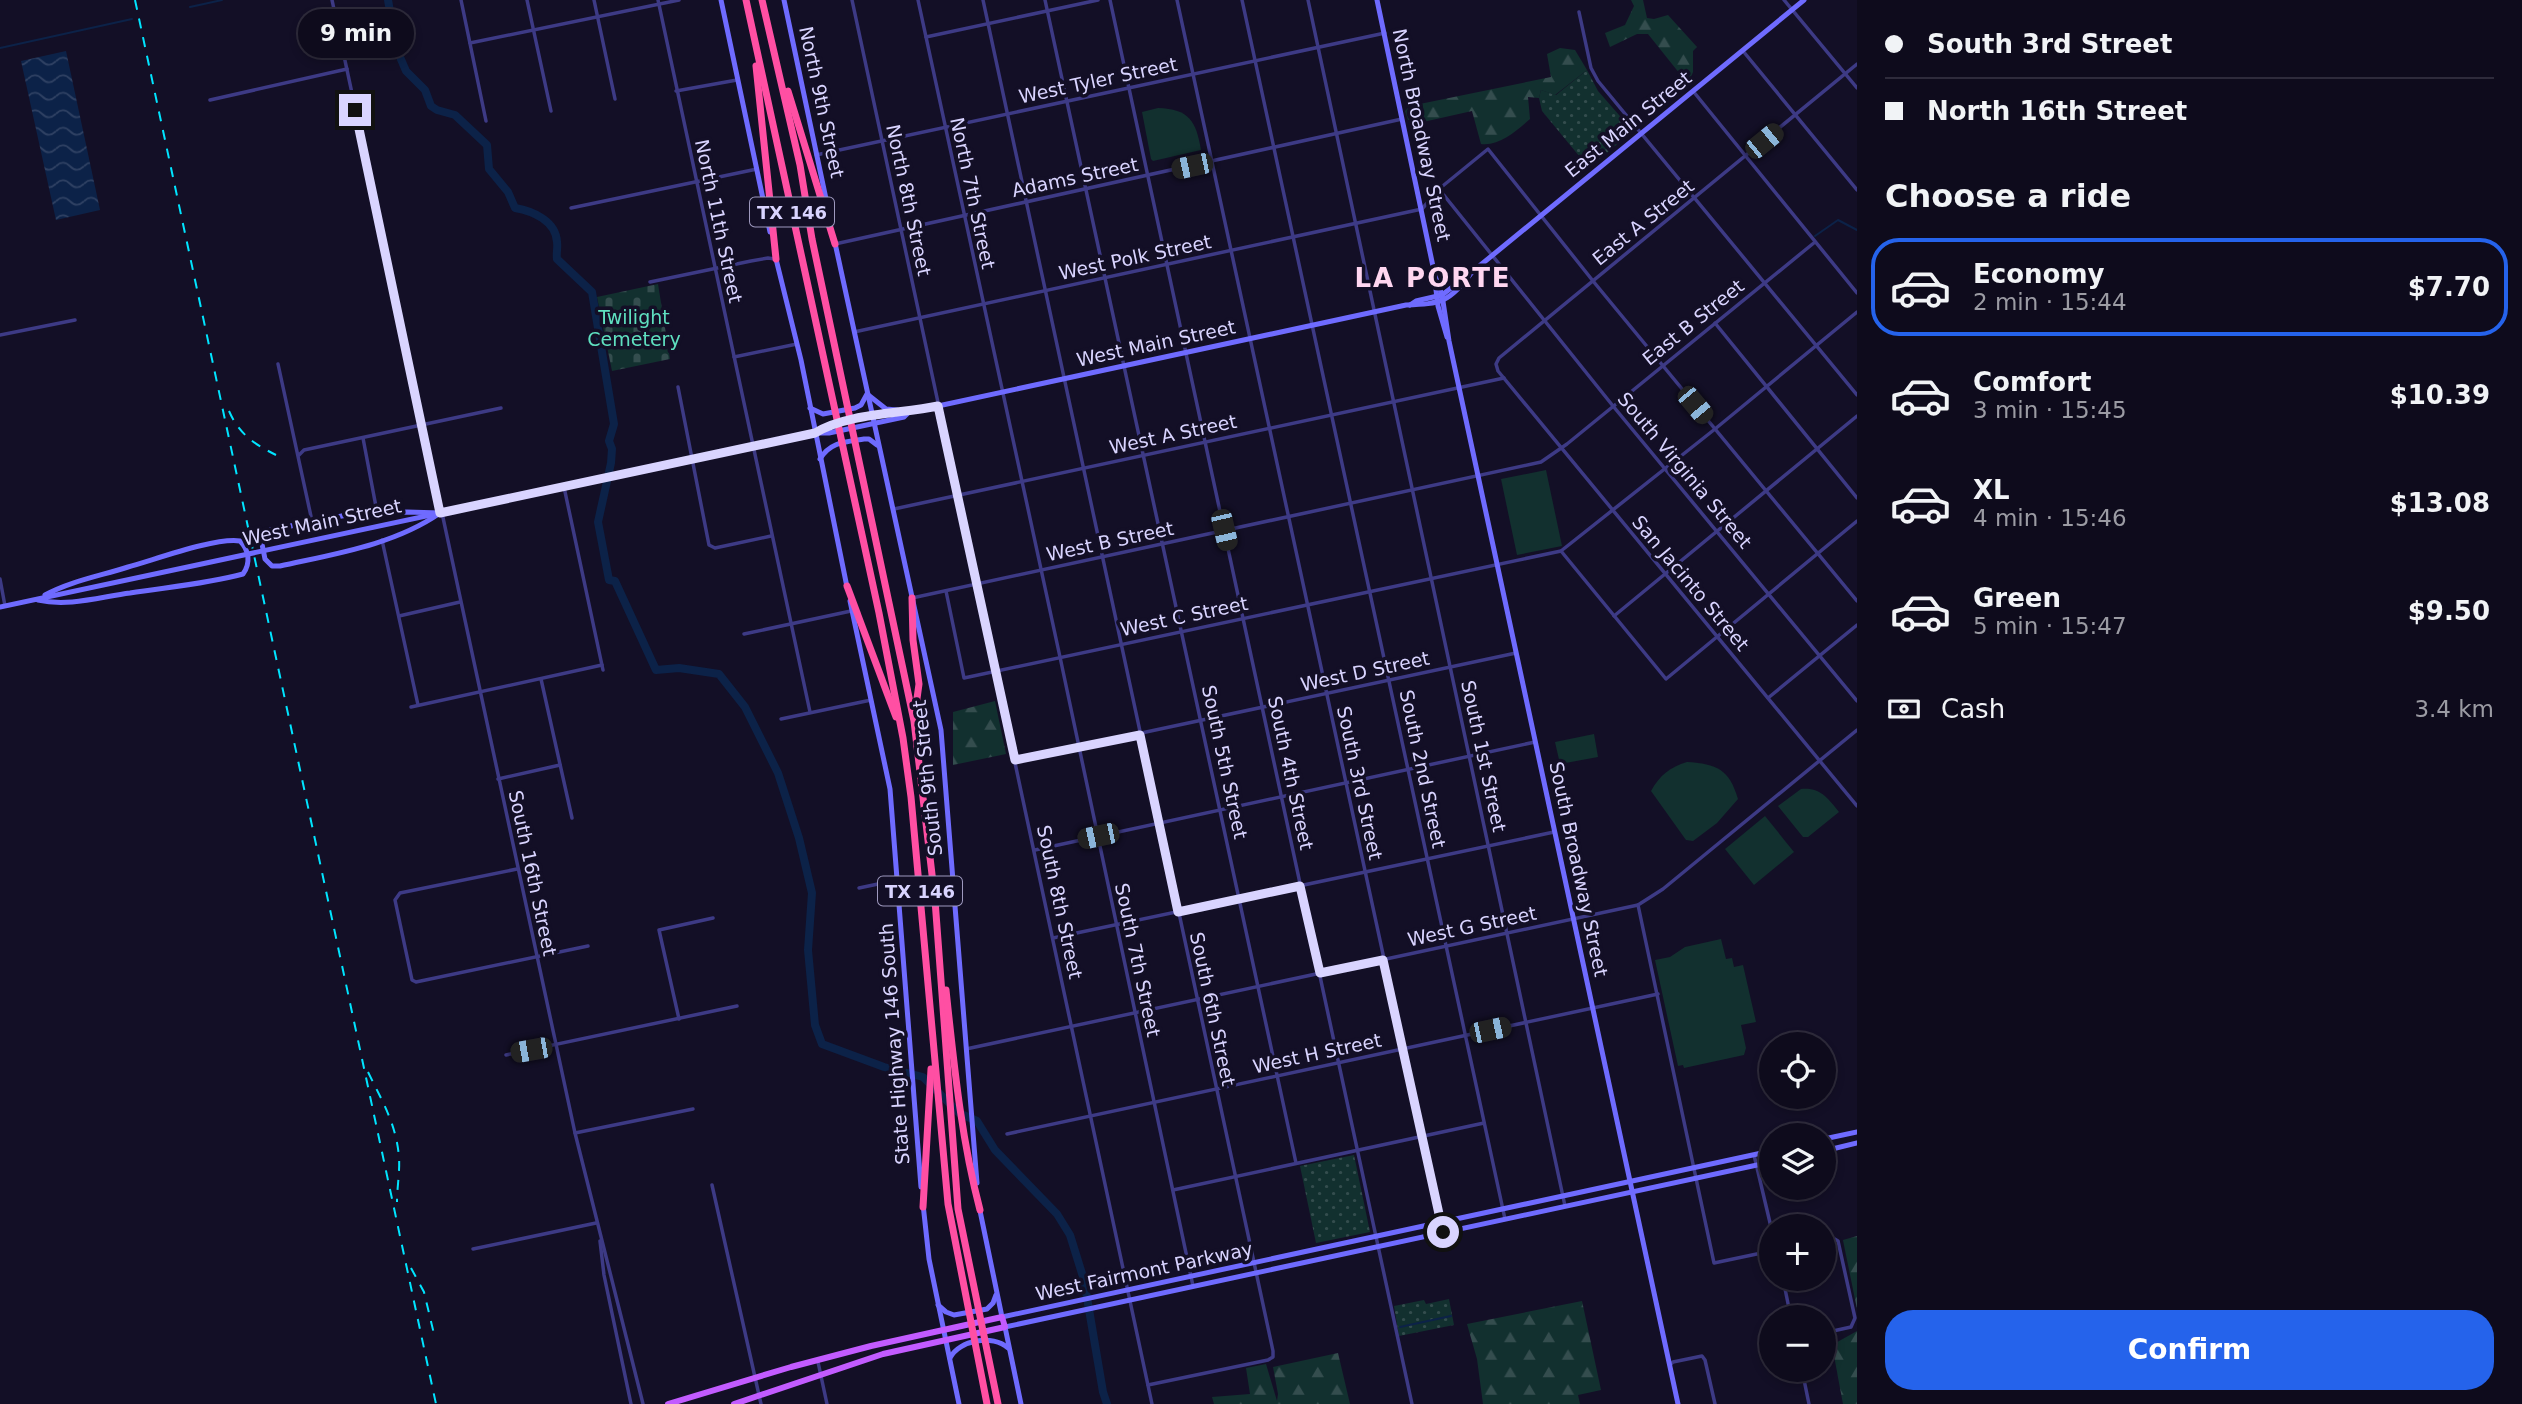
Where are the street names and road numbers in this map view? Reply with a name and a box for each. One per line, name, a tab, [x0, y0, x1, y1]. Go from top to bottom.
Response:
street label: North 9th Street	[795, 24, 849, 180]
street label: North Broadway Street	[1389, 27, 1455, 243]
street label: West Tyler Street	[1017, 52, 1179, 108]
street label: East Main Street	[1560, 66, 1696, 182]
street label: North 7th Street	[946, 115, 1000, 271]
street label: North 8th Street	[882, 122, 936, 278]
street label: North 11th Street	[691, 137, 747, 305]
street label: Adams Street	[1010, 153, 1140, 201]
street label: East A Street	[1588, 174, 1698, 270]
road number: TX 146	[750, 197, 834, 226]
street label: West Polk Street	[1057, 230, 1213, 284]
street label: East B Street	[1638, 274, 1748, 370]
street label: West Main Street	[1075, 315, 1237, 371]
street label: South Virginia Street	[1613, 388, 1757, 552]
street label: West A Street	[1107, 410, 1239, 458]
street label: West Main Street	[241, 494, 403, 550]
street label: San Jacinto Street	[1628, 511, 1754, 655]
street label: West B Street	[1044, 517, 1176, 565]
street label: West C Street	[1118, 592, 1250, 640]
street label: West D Street	[1299, 647, 1431, 695]
street label: South 1st Street	[1457, 678, 1511, 834]
street label: South 5th Street	[1198, 683, 1252, 841]
street label: South 2nd Street	[1395, 688, 1451, 850]
street label: South 4th Street	[1264, 694, 1318, 852]
street label: South 9th Street	[908, 699, 946, 857]
street label: South 3rd Street	[1333, 704, 1387, 862]
street label: South Broadway Street	[1545, 759, 1613, 979]
street label: South 16th Street	[505, 788, 561, 958]
street label: South 8th Street	[1033, 823, 1087, 981]
road number: TX 146	[878, 876, 962, 906]
street label: South 7th Street	[1111, 881, 1165, 1039]
street label: West G Street	[1406, 902, 1538, 950]
street label: State Highway 146 South	[875, 923, 913, 1165]
street label: South 6th Street	[1186, 930, 1240, 1088]
street label: West H Street	[1251, 1029, 1383, 1077]
street label: West Fairmont Parkway	[1033, 1237, 1255, 1305]

